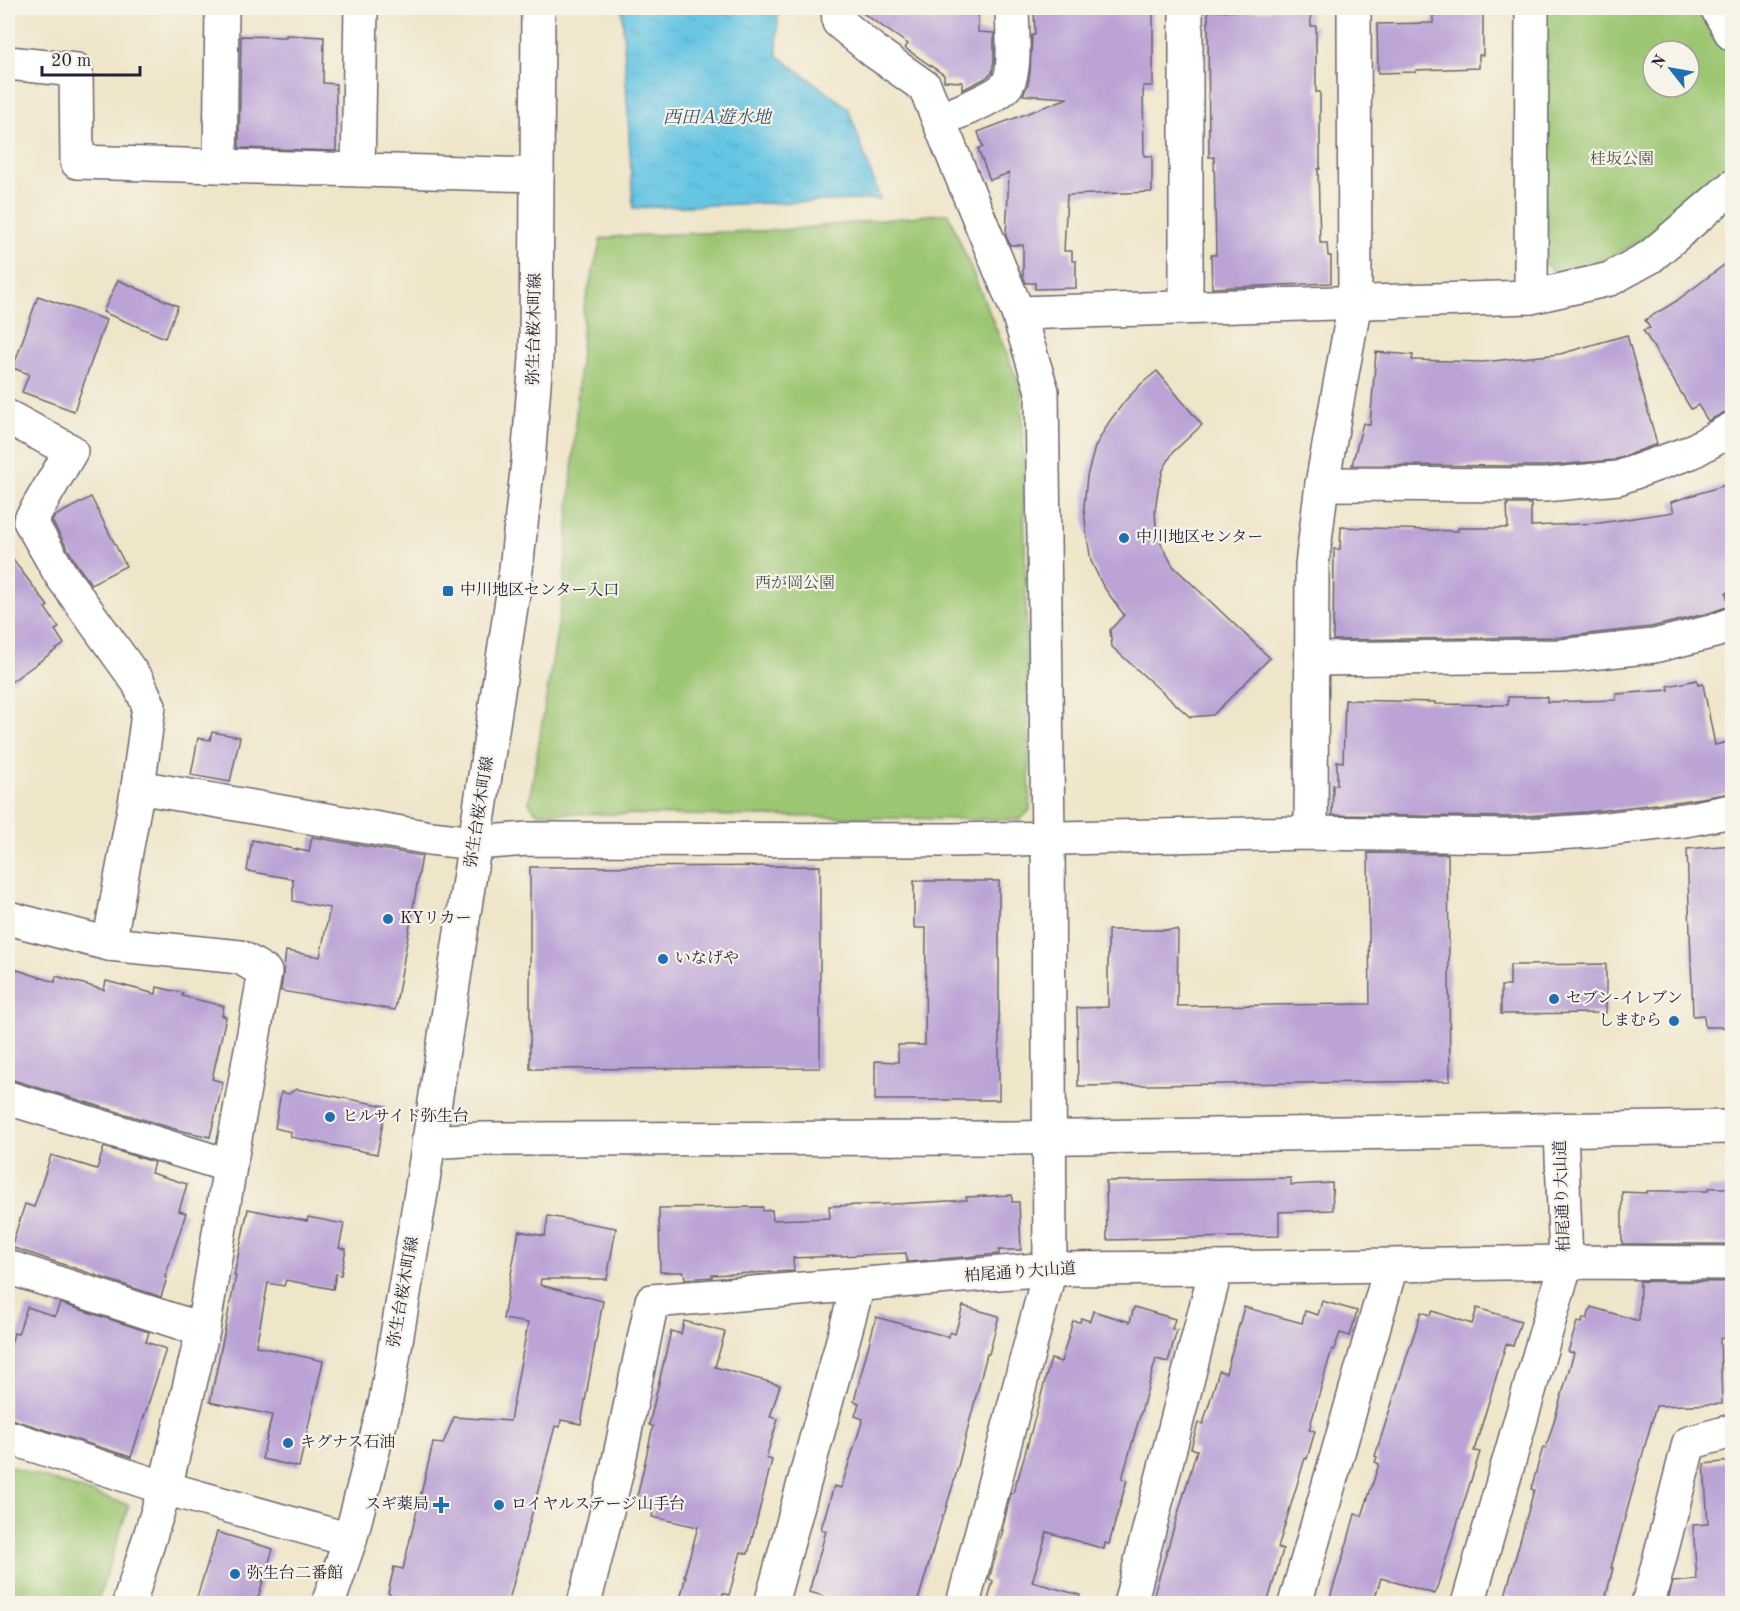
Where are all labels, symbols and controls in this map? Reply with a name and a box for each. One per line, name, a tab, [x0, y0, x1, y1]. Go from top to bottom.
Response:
scale bar	[42, 39, 140, 77]
north arrow	[1641, 39, 1701, 99]
text: 20 m	[51, 52, 91, 70]
text: N	[1650, 52, 1670, 72]
water label: 西田Ａ遊水地	[663, 107, 773, 127]
park label: 桂坂公園	[1590, 150, 1654, 168]
street label: 弥生台桜木町線	[524, 273, 544, 385]
place label: 中川地区センター	[1136, 528, 1263, 546]
marker: 中川地区センター	[1117, 531, 1131, 545]
park label: 西が岡公園	[755, 574, 835, 592]
place label: 中川地区センター入口	[460, 581, 619, 599]
marker: 中川地区センター入口	[441, 584, 455, 598]
street label: 弥生台桜木町線	[461, 755, 497, 869]
place label: KYリカー	[400, 910, 472, 927]
marker: KYリカー	[381, 912, 395, 926]
place label: いなげや	[675, 949, 739, 967]
marker: いなげや	[656, 952, 670, 966]
place label: セブン-イレブン	[1566, 990, 1683, 1007]
marker: セブン-イレブン	[1547, 992, 1561, 1006]
place label: しまむら	[1598, 1012, 1662, 1029]
marker: しまむら	[1667, 1014, 1681, 1028]
place label: ヒルサイド弥生台	[342, 1107, 469, 1125]
marker: ヒルサイド弥生台	[323, 1110, 337, 1124]
street label: 柏尾通り大山道	[1551, 1140, 1573, 1252]
street label: 弥生台桜木町線	[384, 1235, 422, 1349]
street label: 柏尾通り大山道	[963, 1259, 1076, 1285]
place label: キグナス石油	[300, 1433, 395, 1451]
marker: キグナス石油	[281, 1436, 295, 1450]
place label: スギ薬局	[365, 1495, 429, 1513]
place label: ロイヤルステージ山手台	[511, 1495, 685, 1513]
marker: スギ薬局	[434, 1498, 448, 1512]
marker: ロイヤルステージ山手台	[492, 1498, 506, 1512]
place label: 弥生台二番館	[247, 1564, 343, 1582]
marker: 弥生台二番館	[228, 1567, 242, 1581]

